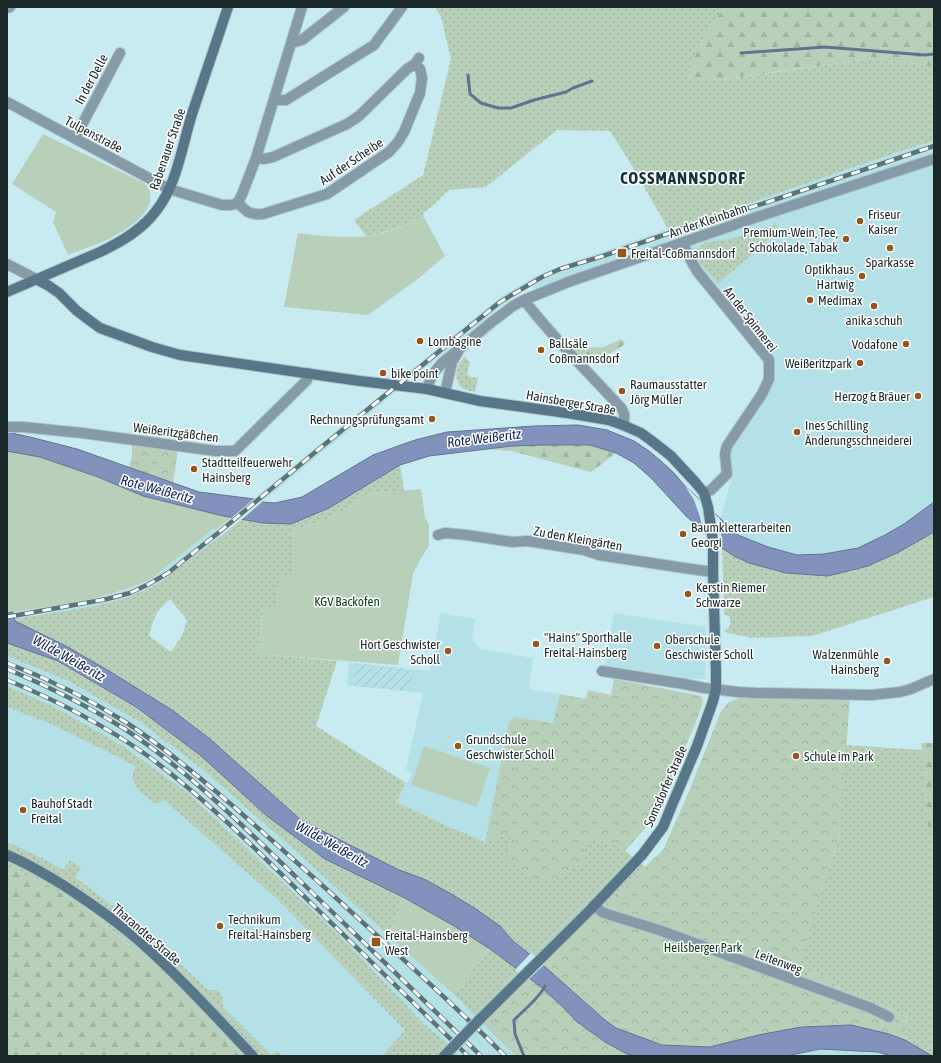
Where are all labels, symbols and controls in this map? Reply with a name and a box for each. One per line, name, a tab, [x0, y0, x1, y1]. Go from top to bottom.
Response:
street label: In der Delle	[72, 51, 111, 107]
street label: Rabenauer Straße	[146, 106, 189, 192]
street label: Tulpenstraße	[62, 113, 125, 156]
street label: Auf der Scheibe	[317, 135, 386, 188]
district label: COSSMANNSDORF	[620, 168, 746, 188]
street label: An der Kleinbahn	[667, 200, 749, 241]
place label: Friseur Kaiser	[868, 207, 901, 237]
marker: Friseur Kaiser	[855, 216, 865, 226]
place label: Premium-Wein, Tee, Schokolade, Tabak	[743, 225, 838, 255]
marker: Premium-Wein, Tee, Schokolade, Tabak	[841, 234, 851, 244]
marker: Sparkasse	[885, 243, 895, 253]
place label: Freital-Coßmannsdorf	[631, 246, 736, 261]
marker: Freital-Coßmannsdorf	[616, 247, 628, 259]
place label: Sparkasse	[866, 255, 914, 270]
place label: Optikhaus Hartwig	[805, 262, 854, 292]
marker: Optikhaus Hartwig	[857, 271, 867, 281]
street label: An der Spinnerei	[721, 284, 781, 355]
place label: Medimax	[818, 293, 863, 308]
marker: Medimax	[805, 295, 815, 305]
marker: anika schuh	[869, 301, 879, 311]
place label: anika schuh	[845, 313, 903, 328]
place label: Lombagine	[428, 334, 482, 349]
marker: Lombagine	[415, 336, 425, 346]
place label: Ballsäle Coßmannsdorf	[549, 336, 620, 366]
place label: Vodafone	[852, 337, 898, 352]
marker: Vodafone	[901, 339, 911, 349]
marker: Ballsäle Coßmannsdorf	[536, 345, 546, 355]
place label: Weißeritzpark	[785, 356, 852, 371]
marker: Weißeritzpark	[855, 358, 865, 368]
place label: bike point	[391, 366, 439, 381]
marker: bike point	[378, 368, 388, 378]
place label: Raumausstatter Jörg Müller	[630, 377, 707, 407]
marker: Raumausstatter Jörg Müller	[617, 386, 627, 396]
street label: Hainsberger Straße	[525, 387, 617, 418]
place label: Herzog & Bräuer	[834, 389, 910, 404]
marker: Herzog & Bräuer	[913, 391, 923, 401]
place label: Rechnungsprüfungsamt	[310, 412, 424, 427]
marker: Rechnungsprüfungsamt	[427, 414, 437, 424]
place label: Ines Schilling Änderungsschneiderei	[805, 418, 912, 448]
street label: Weißeritzgäßchen	[132, 420, 220, 445]
water label: Rote Weißeritz	[446, 425, 523, 450]
marker: Ines Schilling Änderungsschneiderei	[792, 427, 802, 437]
place label: Stadtteilfeuerwehr Hainsberg	[202, 455, 292, 485]
marker: Stadtteilfeuerwehr Hainsberg	[189, 464, 199, 474]
water label: Rote Weißeritz	[119, 472, 196, 507]
place label: Baumkletterarbeiten Georgi	[691, 520, 791, 550]
street label: Zu den Kleingärten	[532, 523, 623, 554]
marker: Baumkletterarbeiten Georgi	[678, 529, 688, 539]
place label: Kerstin Riemer Schwarze	[696, 580, 766, 610]
marker: Kerstin Riemer Schwarze	[683, 589, 693, 599]
park label: KGV Backofen	[314, 594, 380, 609]
place label: "Hains" Sporthalle Freital-Hainsberg	[544, 630, 632, 660]
water label: Wilde Weißeritz	[30, 632, 109, 685]
place label: Oberschule Geschwister Scholl	[665, 632, 754, 662]
place label: Hort Geschwister Scholl	[360, 637, 441, 667]
marker: "Hains" Sporthalle Freital-Hainsberg	[531, 639, 541, 649]
marker: Oberschule Geschwister Scholl	[652, 641, 662, 651]
marker: Hort Geschwister Scholl	[443, 646, 453, 656]
place label: Walzenmühle Hainsberg	[813, 647, 879, 677]
marker: Walzenmühle Hainsberg	[882, 656, 892, 666]
place label: Grundschule Geschwister Scholl	[466, 732, 555, 762]
marker: Grundschule Geschwister Scholl	[453, 741, 463, 751]
street label: Somsdorfer Straße	[641, 743, 690, 829]
place label: Schule im Park	[804, 749, 874, 764]
marker: Schule im Park	[791, 751, 801, 761]
place label: Bauhof Stadt Freital	[31, 796, 93, 826]
marker: Bauhof Stadt Freital	[18, 805, 28, 815]
water label: Wilde Weißeritz	[293, 818, 372, 871]
street label: Tharandter Straße	[109, 901, 184, 968]
place label: Technikum Freital-Hainsberg	[228, 912, 311, 942]
marker: Technikum Freital-Hainsberg	[215, 921, 225, 931]
place label: Freital-Hainsberg West	[385, 928, 468, 958]
marker: Freital-Hainsberg West	[370, 936, 382, 948]
park label: Heilsberger Park	[664, 940, 743, 955]
street label: Leitenweg	[753, 946, 805, 977]

